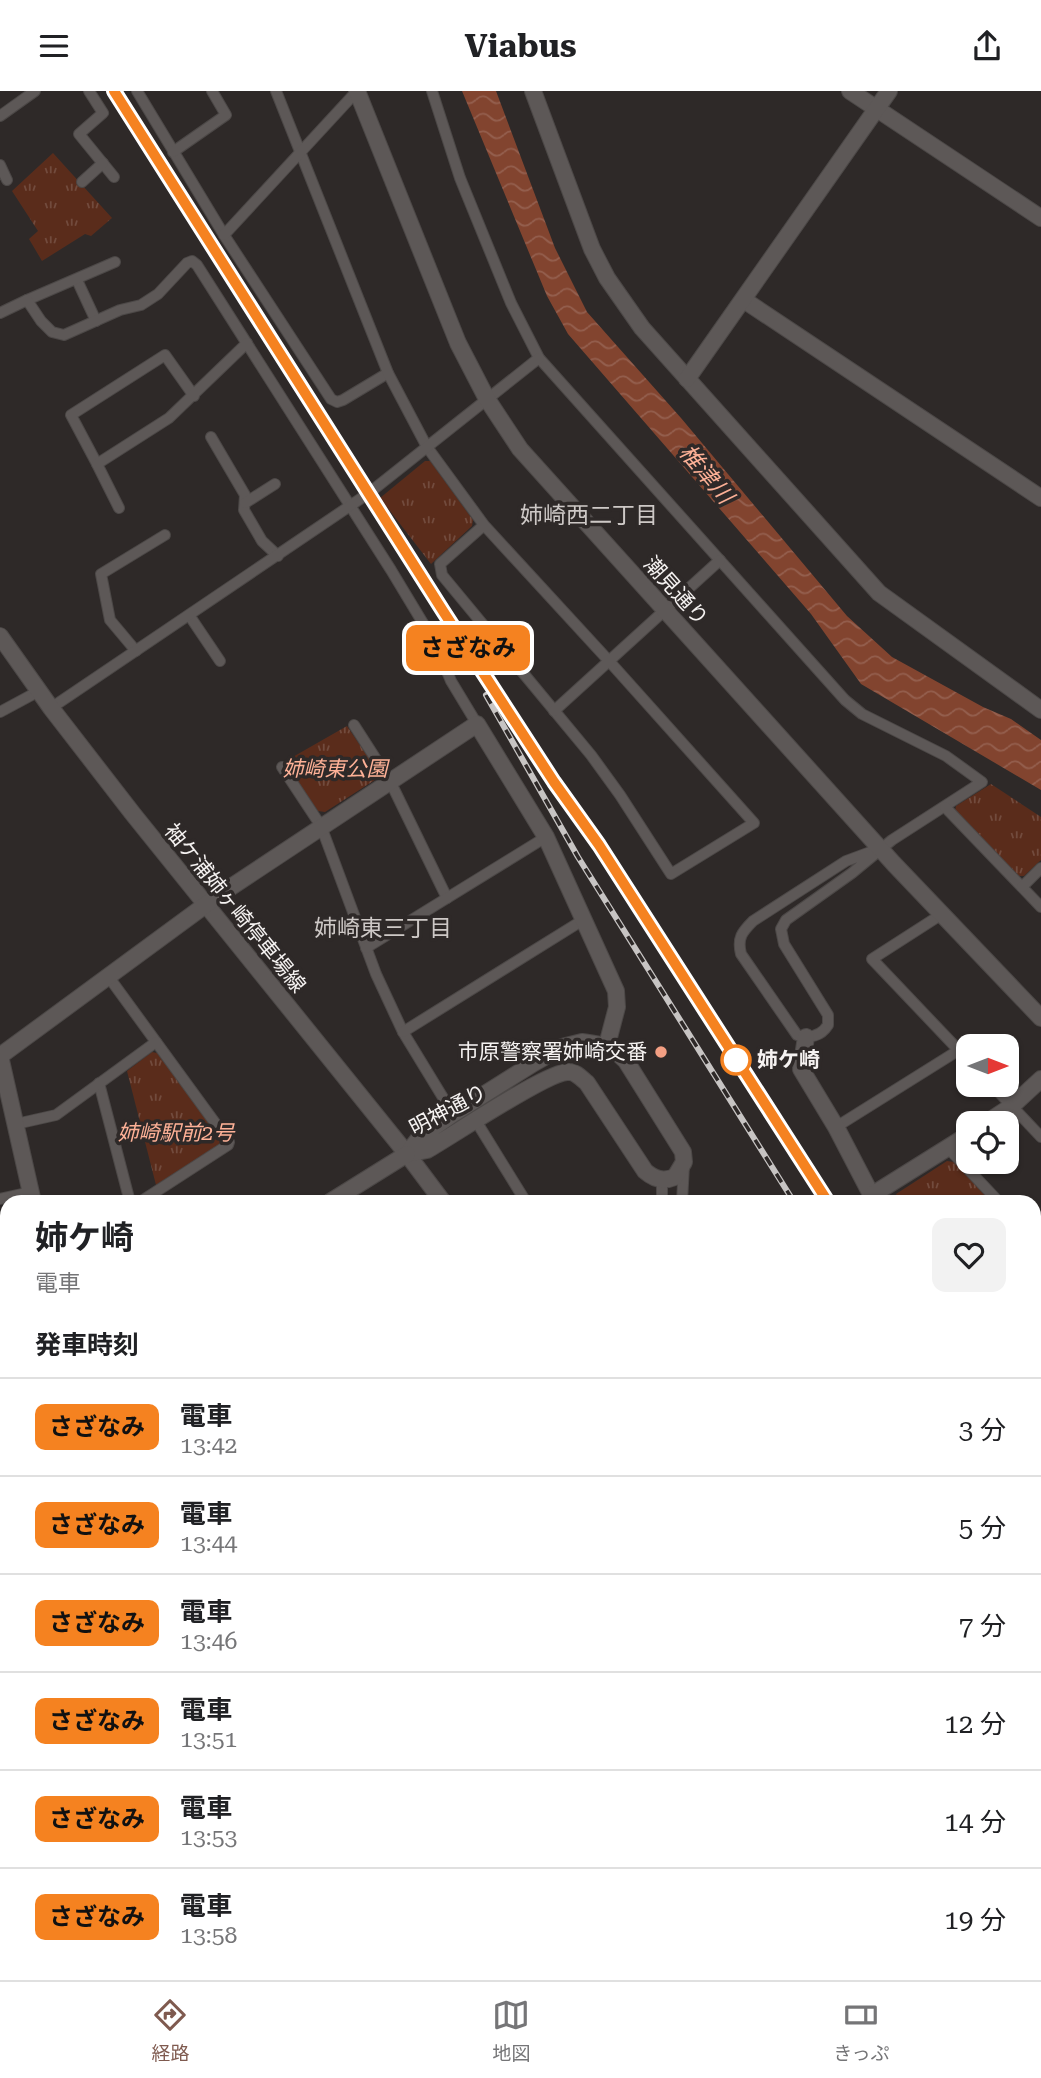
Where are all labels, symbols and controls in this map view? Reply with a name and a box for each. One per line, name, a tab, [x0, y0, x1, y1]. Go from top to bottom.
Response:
icon: menu	[35, 27, 73, 65]
text: Viabus	[465, 27, 576, 65]
icon: share	[968, 27, 1006, 65]
water label: 椎津川	[673, 439, 740, 511]
district label: 姉崎西二丁目	[520, 502, 658, 529]
street label: 潮見通り	[639, 552, 713, 630]
line badge: さざなみ	[419, 625, 517, 671]
text: さざなみ	[420, 634, 516, 662]
park label: 姉崎東公園	[283, 757, 390, 781]
street label: 袖ケ浦姉ヶ崎停車場線	[160, 819, 310, 997]
district label: 姉崎東三丁目	[314, 915, 452, 942]
north arrow	[956, 1034, 1018, 1097]
map controls	[956, 1034, 1019, 1174]
place label: 市原警察署姉崎交番	[458, 1040, 647, 1064]
marker: 市原警察署姉崎交番	[653, 1044, 669, 1060]
marker: 姉ケ崎	[721, 1045, 751, 1075]
place label: 姉ケ崎	[757, 1048, 820, 1072]
street label: 明神通り	[405, 1080, 491, 1140]
button: locate	[956, 1111, 1019, 1174]
park label: 姉崎駅前2号	[118, 1121, 236, 1145]
text: 姉ケ崎	[35, 1218, 134, 1257]
button: heart	[932, 1218, 1006, 1292]
text: 電車	[35, 1270, 81, 1297]
text: 発車時刻	[35, 1330, 139, 1360]
text: 電車	[180, 1401, 232, 1431]
text: さざなみ	[49, 1413, 145, 1441]
text: 3 分	[959, 1415, 1006, 1445]
text: 13:42	[180, 1432, 237, 1459]
text: 電車	[180, 1499, 232, 1529]
text: さざなみ	[49, 1511, 145, 1539]
text: 5 分	[959, 1513, 1006, 1543]
text: 13:44	[180, 1530, 237, 1557]
text: 電車	[180, 1597, 232, 1627]
text: さざなみ	[49, 1609, 145, 1637]
text: 7 分	[959, 1611, 1006, 1641]
text: 13:46	[180, 1628, 237, 1655]
text: 電車	[180, 1695, 232, 1725]
text: さざなみ	[49, 1707, 145, 1735]
text: 12 分	[944, 1709, 1006, 1739]
text: 13:51	[180, 1726, 237, 1753]
text: 電車	[180, 1793, 232, 1823]
text: さざなみ	[49, 1805, 145, 1833]
text: 14 分	[944, 1807, 1006, 1837]
text: 13:53	[180, 1824, 237, 1851]
text: 電車	[180, 1891, 232, 1921]
text: さざなみ	[49, 1903, 145, 1931]
text: 19 分	[944, 1905, 1006, 1935]
text: 13:58	[180, 1922, 237, 1949]
tab: 経路	[151, 1996, 189, 2065]
tab: 地図	[492, 1996, 530, 2065]
tab: きっぷ	[833, 1996, 890, 2065]

